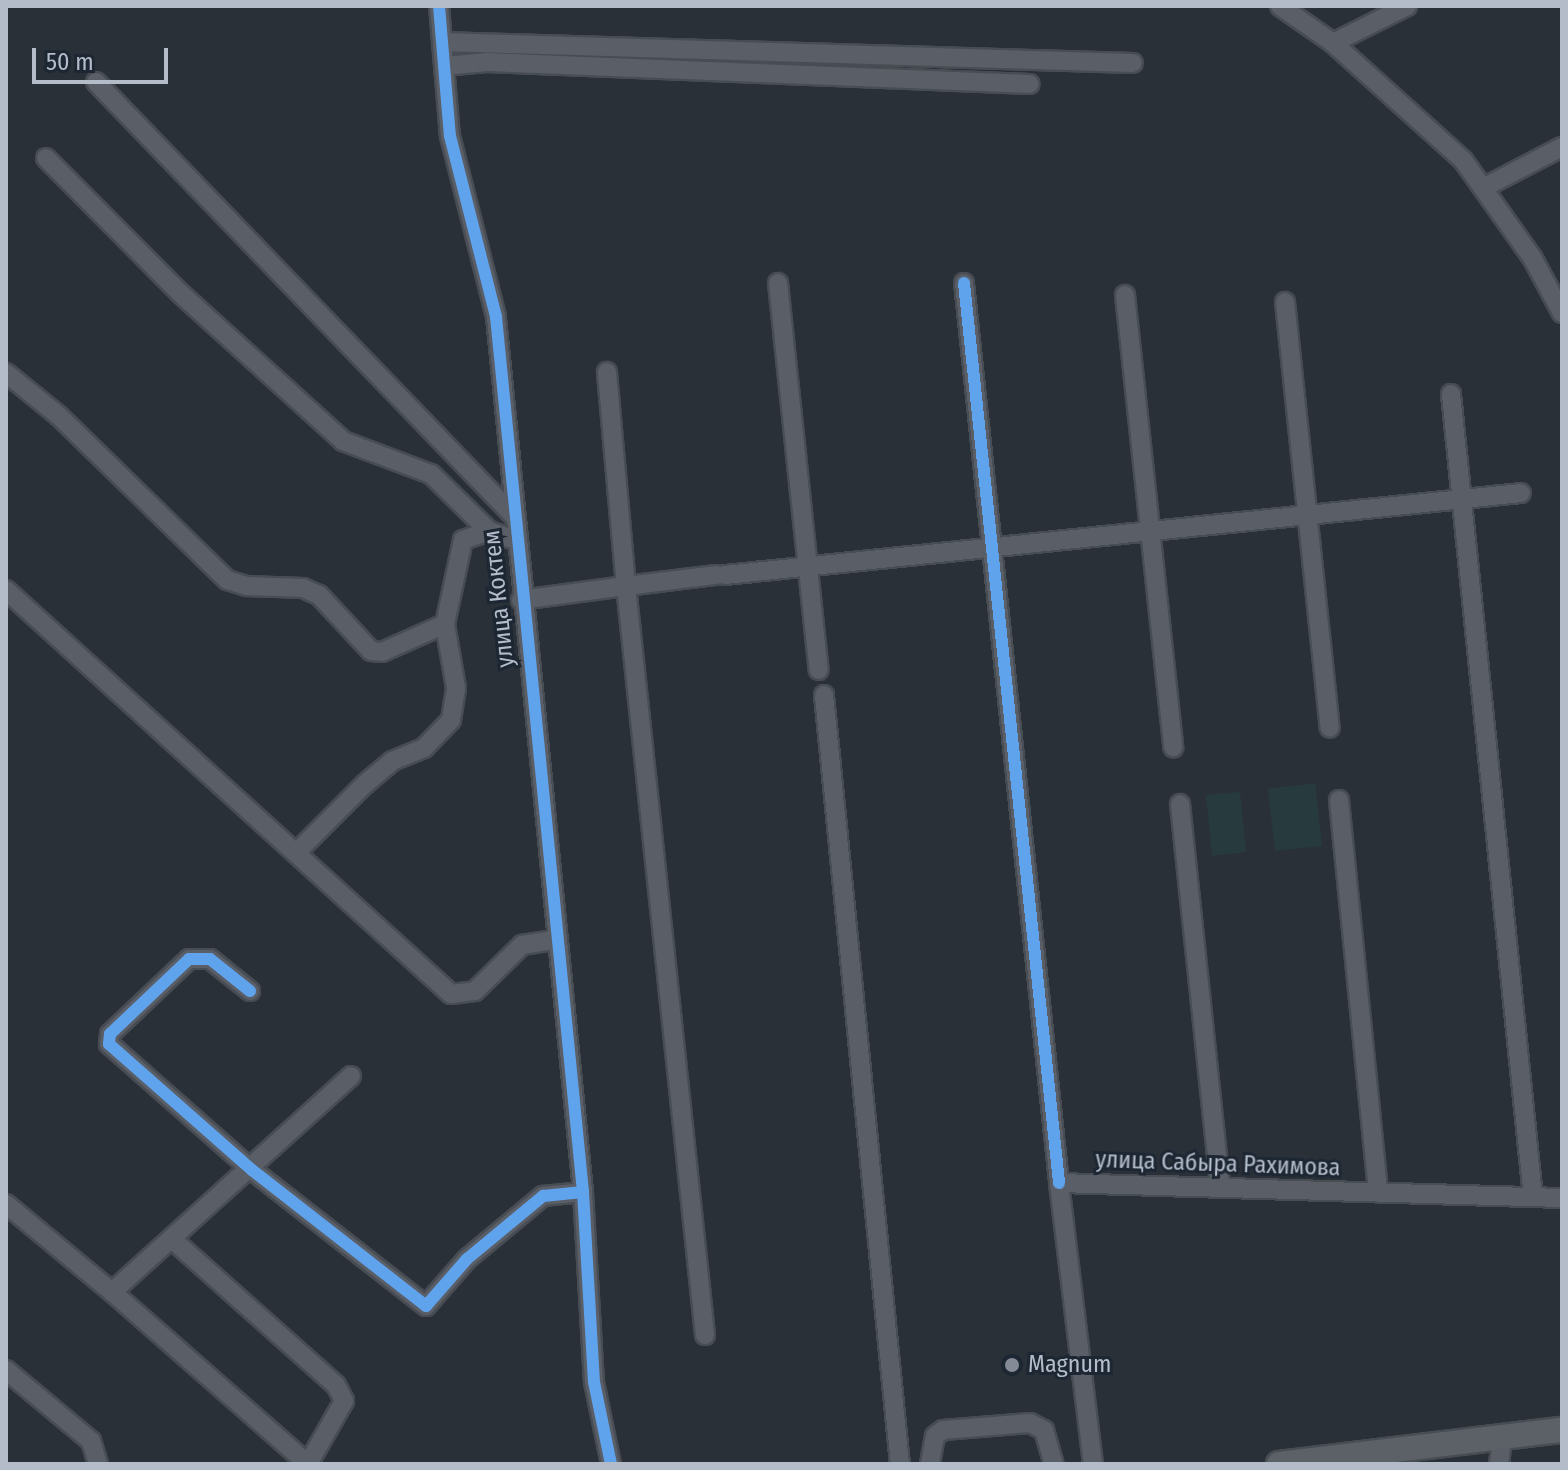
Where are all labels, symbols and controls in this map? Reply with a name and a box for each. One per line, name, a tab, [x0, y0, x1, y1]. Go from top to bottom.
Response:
scale bar	[36, 32, 172, 82]
text: 50 m	[46, 48, 94, 76]
street label: улица Коктем	[477, 529, 521, 669]
street label: улица Сабыра Рахимова	[1095, 1145, 1341, 1183]
place label: Magnum	[1028, 1351, 1112, 1379]
marker: Magnum	[1003, 1356, 1021, 1374]

